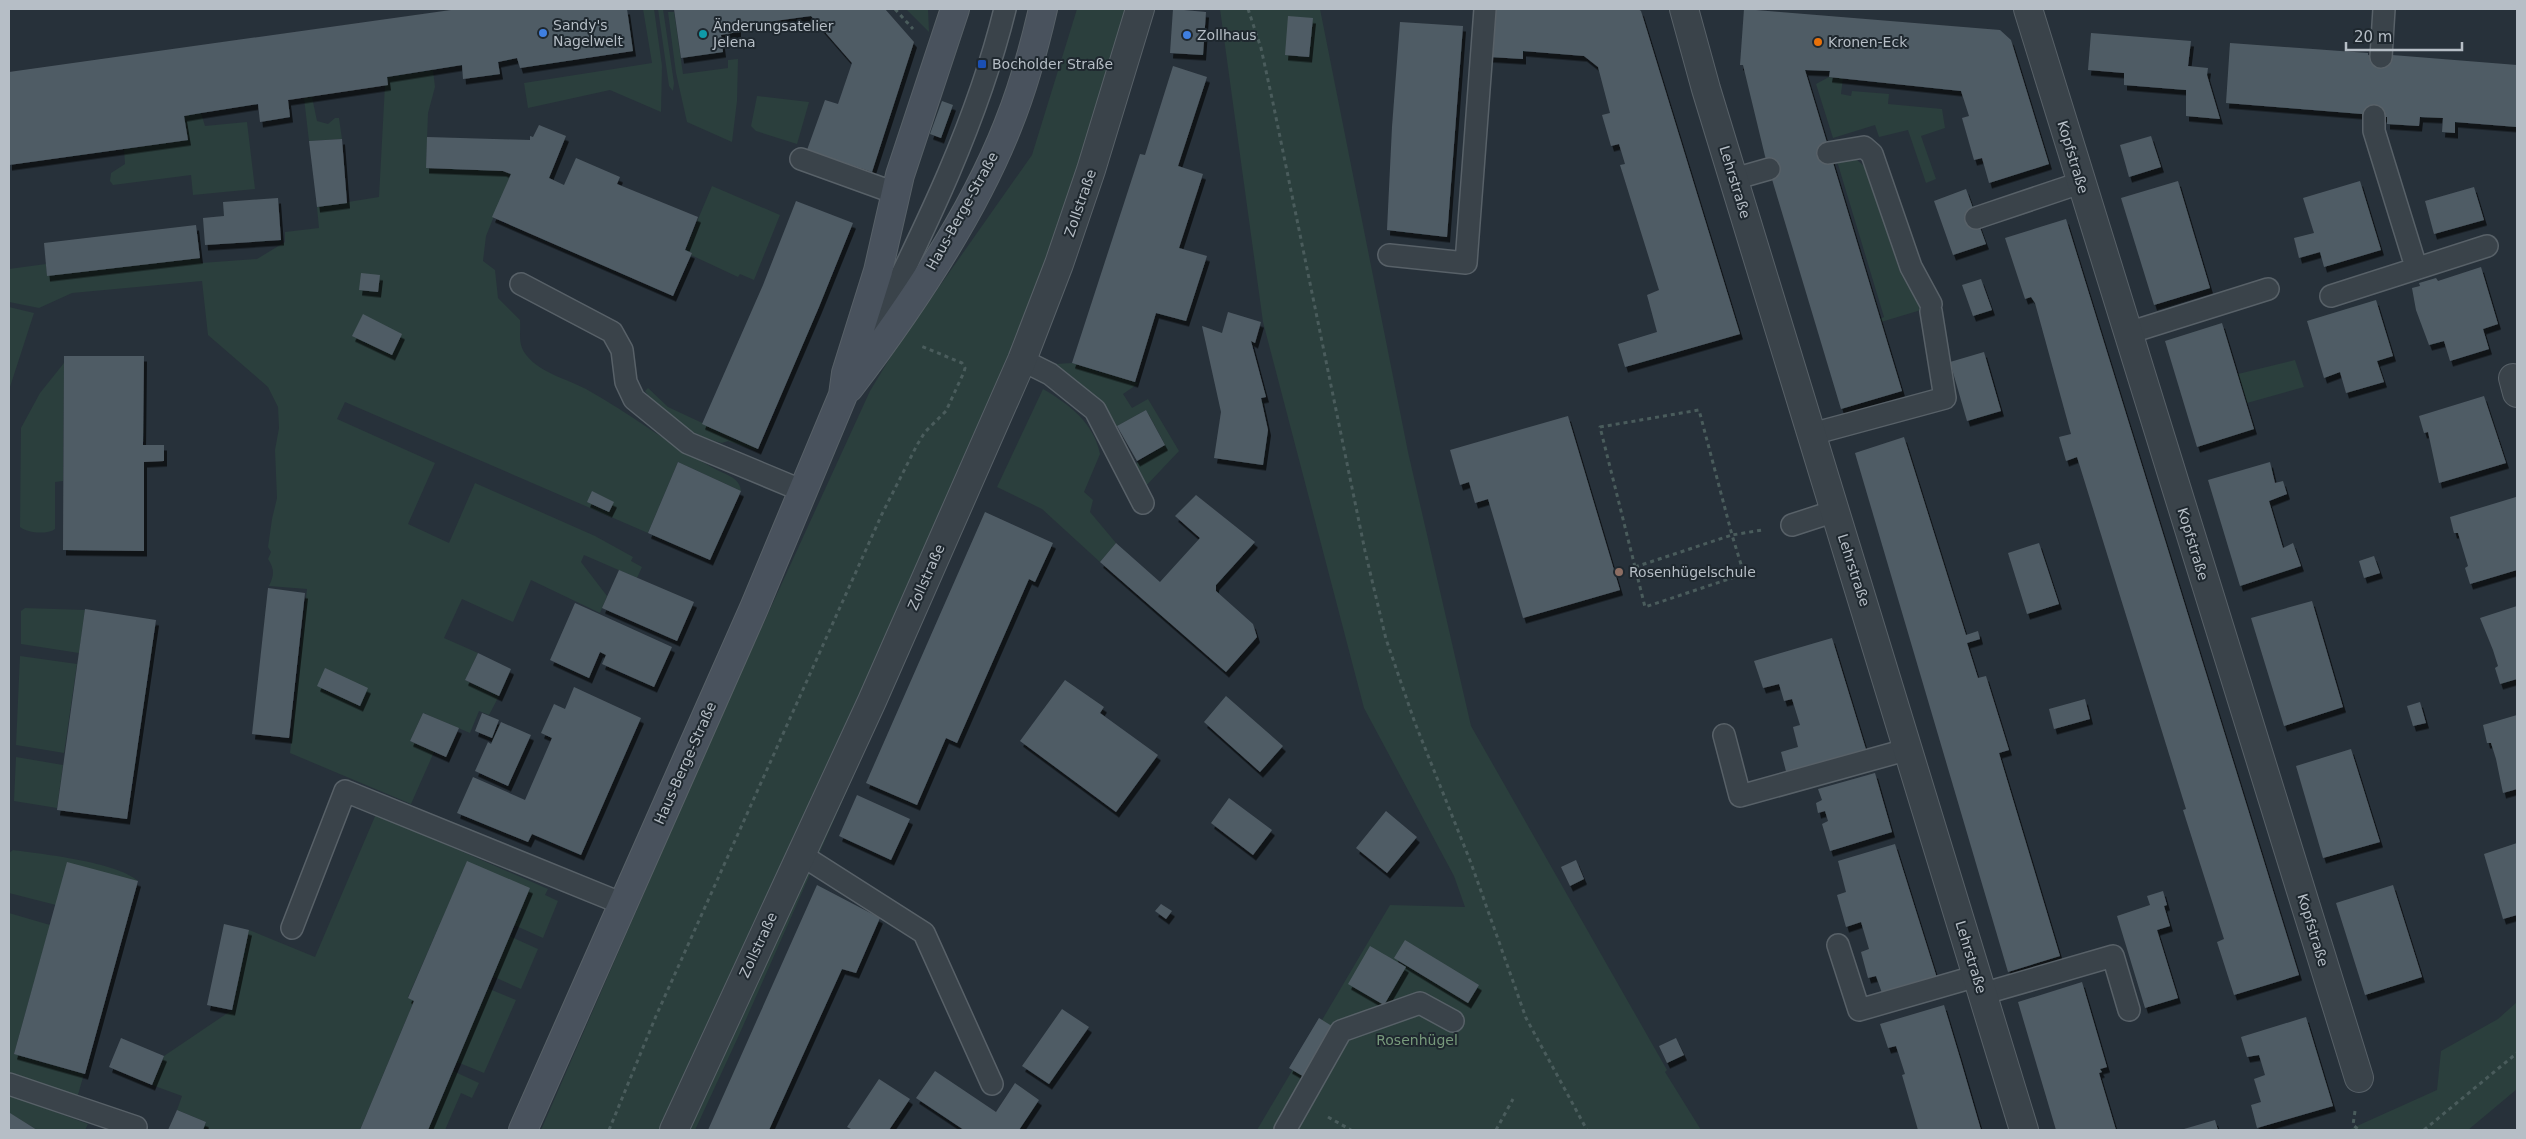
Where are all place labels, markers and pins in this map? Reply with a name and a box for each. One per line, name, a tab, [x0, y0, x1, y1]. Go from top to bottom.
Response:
place label: Sandy's Nagelwelt	[553, 17, 623, 49]
place label: Änderungsatelier Jelena	[712, 17, 834, 50]
marker: Sandy's Nagelwelt	[537, 27, 549, 39]
place label: Zollhaus	[1197, 27, 1257, 43]
marker: Änderungsatelier Jelena	[697, 28, 709, 40]
marker: Zollhaus	[1181, 29, 1193, 41]
place label: Kronen-Eck	[1828, 34, 1908, 50]
marker: Kronen-Eck	[1812, 36, 1824, 48]
place label: Bocholder Straße	[992, 56, 1113, 72]
marker: Bocholder Straße	[976, 58, 988, 70]
place label: Rosenhügelschule	[1629, 564, 1756, 580]
marker: Rosenhügelschule	[1613, 566, 1625, 578]

